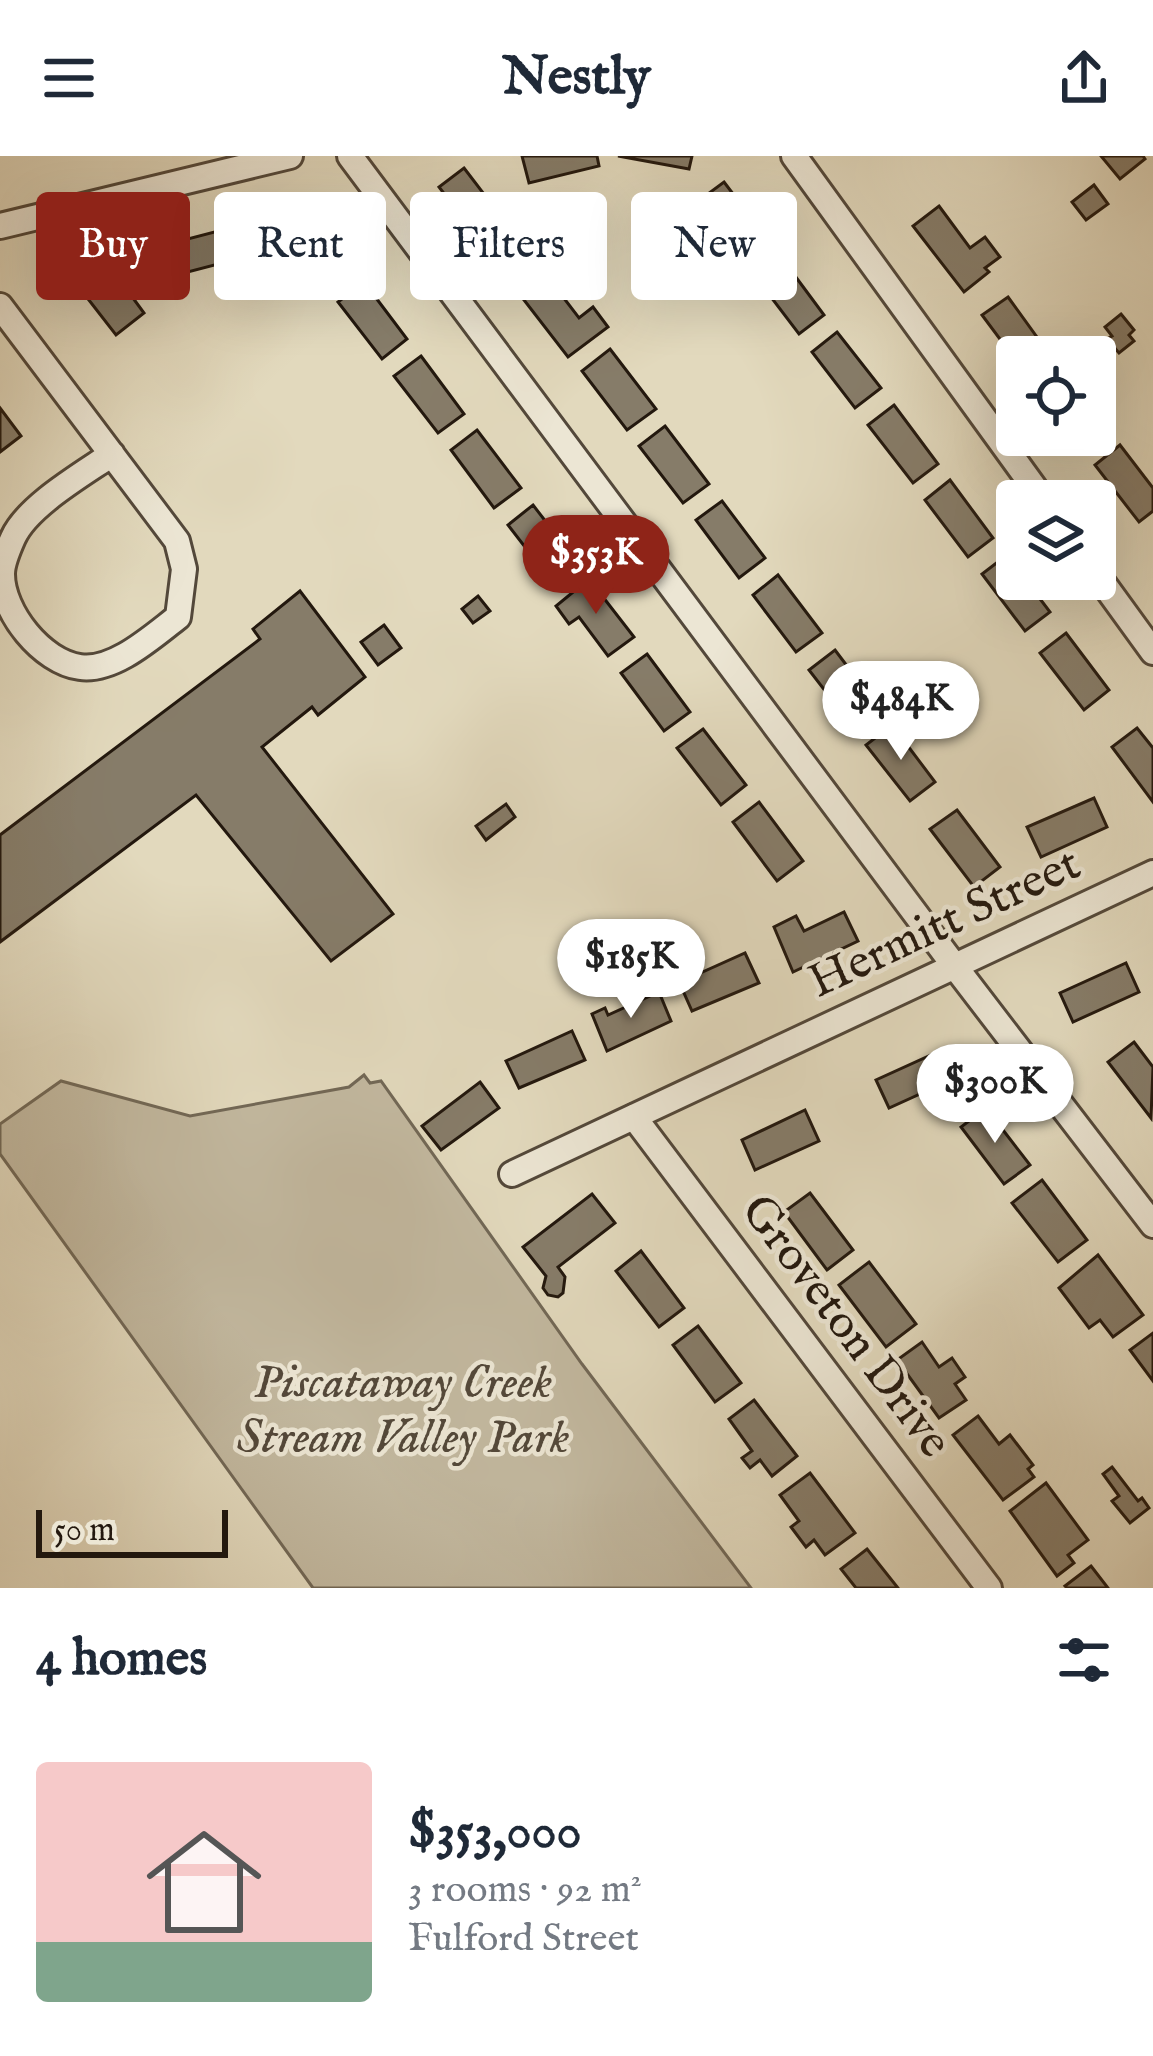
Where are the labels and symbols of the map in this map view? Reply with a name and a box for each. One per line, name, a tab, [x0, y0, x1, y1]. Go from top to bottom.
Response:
pin: $353K	[512, 515, 680, 617]
pin: $484K	[817, 661, 985, 763]
street label: Hermitt Street	[800, 835, 1090, 1013]
pin: $185K	[547, 919, 715, 1021]
pin: $300K	[911, 1044, 1079, 1146]
street label: Groveton Drive	[727, 1183, 963, 1471]
park label: Piscataway Creek Stream Valley Park	[237, 1354, 569, 1469]
scale bar	[36, 1504, 228, 1557]

